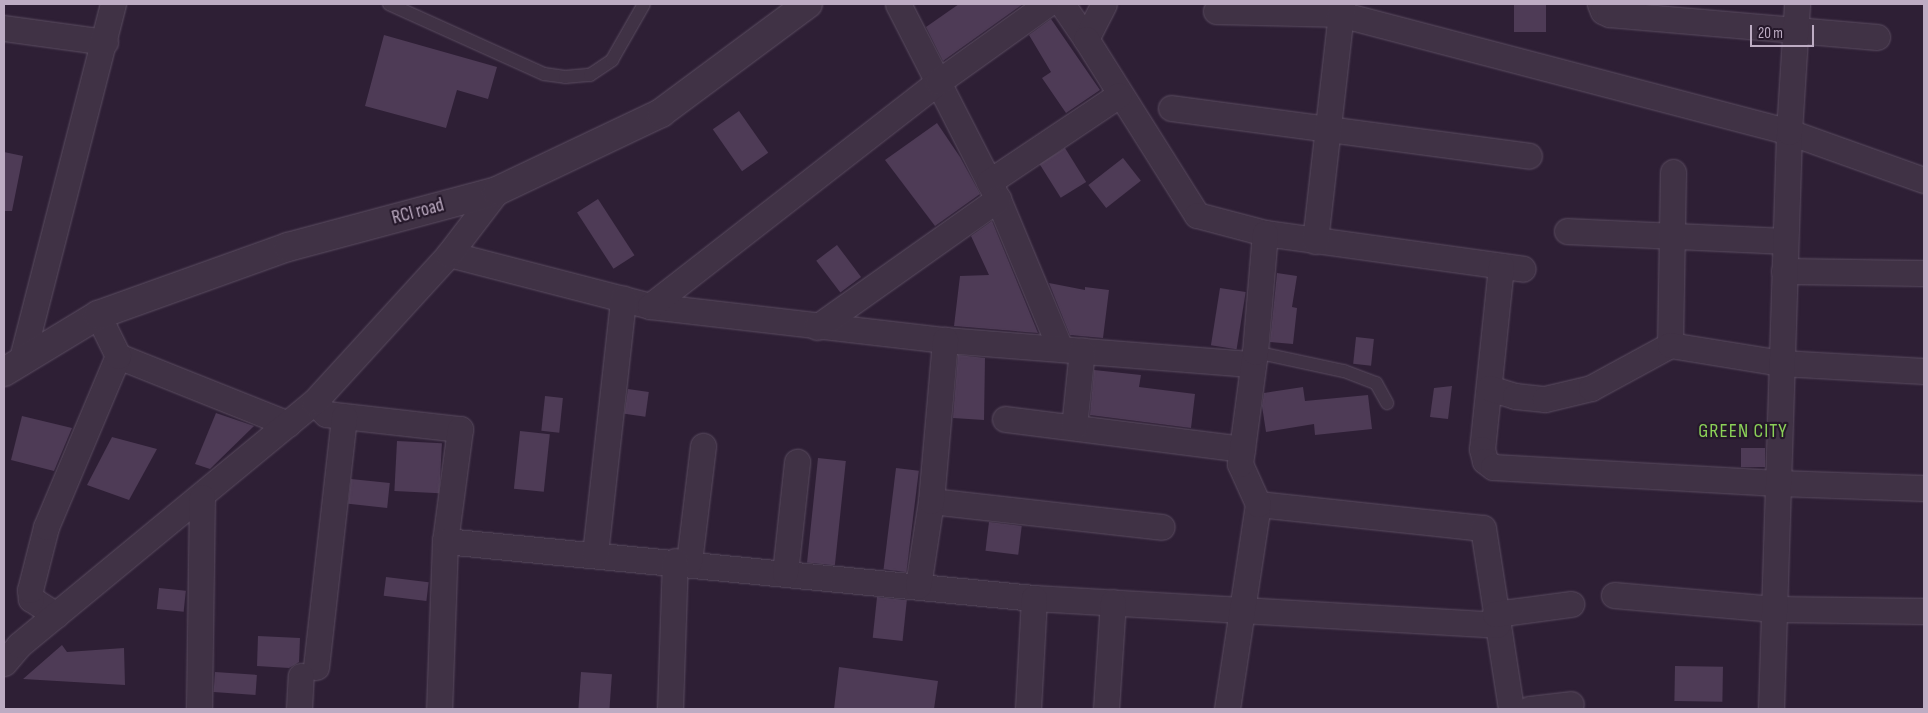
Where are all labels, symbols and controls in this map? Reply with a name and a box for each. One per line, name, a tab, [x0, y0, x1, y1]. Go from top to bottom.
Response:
scale bar	[1753, 15, 1817, 47]
text: 20 m	[1758, 24, 1783, 43]
street label: RCI road	[389, 194, 447, 230]
district label: GREEN CITY	[1697, 419, 1789, 443]

